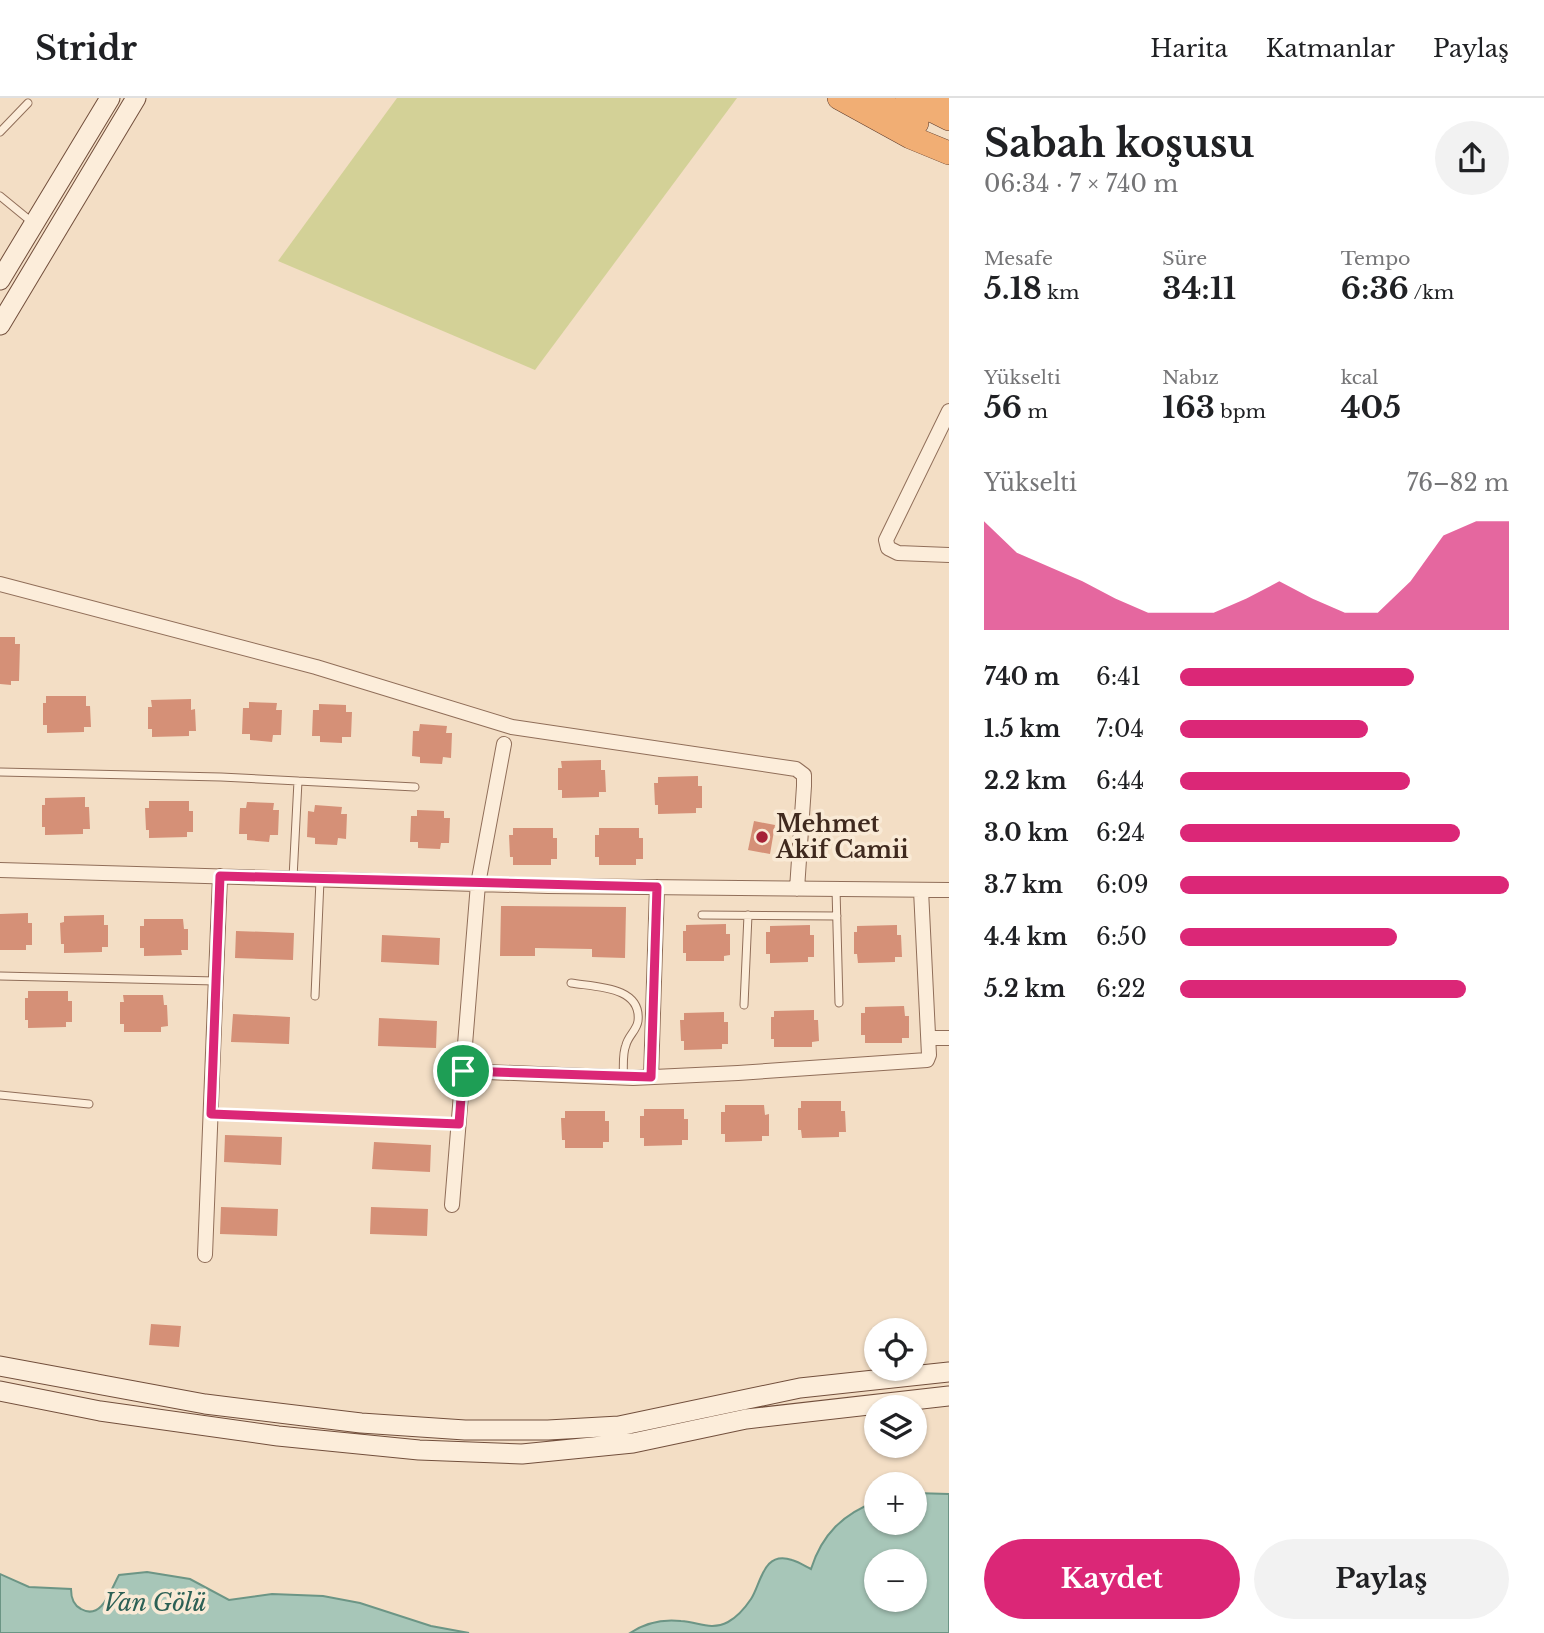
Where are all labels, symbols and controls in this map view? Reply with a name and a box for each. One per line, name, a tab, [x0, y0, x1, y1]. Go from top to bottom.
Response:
text: Stridr	[35, 28, 137, 69]
text: Harita	[1150, 34, 1228, 63]
text: Katmanlar	[1266, 34, 1395, 63]
text: Paylaş	[1433, 34, 1509, 63]
text: Sabah koşusu	[984, 120, 1254, 167]
button: share	[1435, 121, 1509, 195]
text: 06:34 · 7 × 740 m	[984, 170, 1178, 198]
text: Mesafe	[984, 247, 1053, 270]
text: Süre	[1162, 247, 1207, 270]
text: Tempo	[1341, 247, 1410, 270]
text: 5.18	[984, 270, 1042, 307]
text: 34:11	[1162, 270, 1236, 307]
text: 6:36	[1341, 270, 1409, 307]
text: km	[1042, 281, 1079, 304]
text: /km	[1409, 281, 1454, 304]
text: Yükselti	[984, 366, 1061, 389]
text: Nabız	[1162, 366, 1219, 389]
text: kcal	[1341, 366, 1379, 389]
text: 56	[984, 389, 1022, 426]
text: 163	[1162, 389, 1215, 426]
text: 405	[1341, 389, 1401, 426]
text: m	[1022, 400, 1048, 423]
text: bpm	[1215, 400, 1266, 423]
text: Yükselti	[984, 469, 1077, 497]
text: 76–82 m	[1407, 469, 1509, 497]
text: 740 m	[984, 663, 1060, 691]
text: 6:41	[1096, 663, 1141, 691]
text: 1.5 km	[984, 715, 1061, 743]
text: 7:04	[1096, 715, 1144, 743]
text: 2.2 km	[984, 767, 1067, 795]
text: 6:44	[1096, 767, 1144, 795]
place label: Mehmet Akif Camii	[775, 810, 909, 864]
text: 3.0 km	[984, 819, 1068, 847]
text: 6:24	[1096, 819, 1145, 847]
marker: Mehmet Akif Camii	[754, 829, 770, 845]
text: 3.7 km	[984, 871, 1063, 899]
text: 6:09	[1096, 871, 1149, 899]
text: 4.4 km	[984, 923, 1067, 951]
text: 6:50	[1096, 923, 1147, 951]
text: 5.2 km	[984, 975, 1065, 1003]
text: 6:22	[1096, 975, 1146, 1003]
pin	[433, 1041, 493, 1101]
icon: arrive	[444, 1052, 482, 1090]
map controls	[864, 1318, 927, 1612]
button: locate	[864, 1318, 927, 1381]
button: layers	[864, 1395, 927, 1458]
button: +	[864, 1472, 927, 1535]
button: Kaydet	[984, 1539, 1240, 1619]
button: Paylaş	[1254, 1539, 1509, 1619]
button: −	[864, 1549, 927, 1612]
water label: Van Gölü	[103, 1588, 207, 1617]

